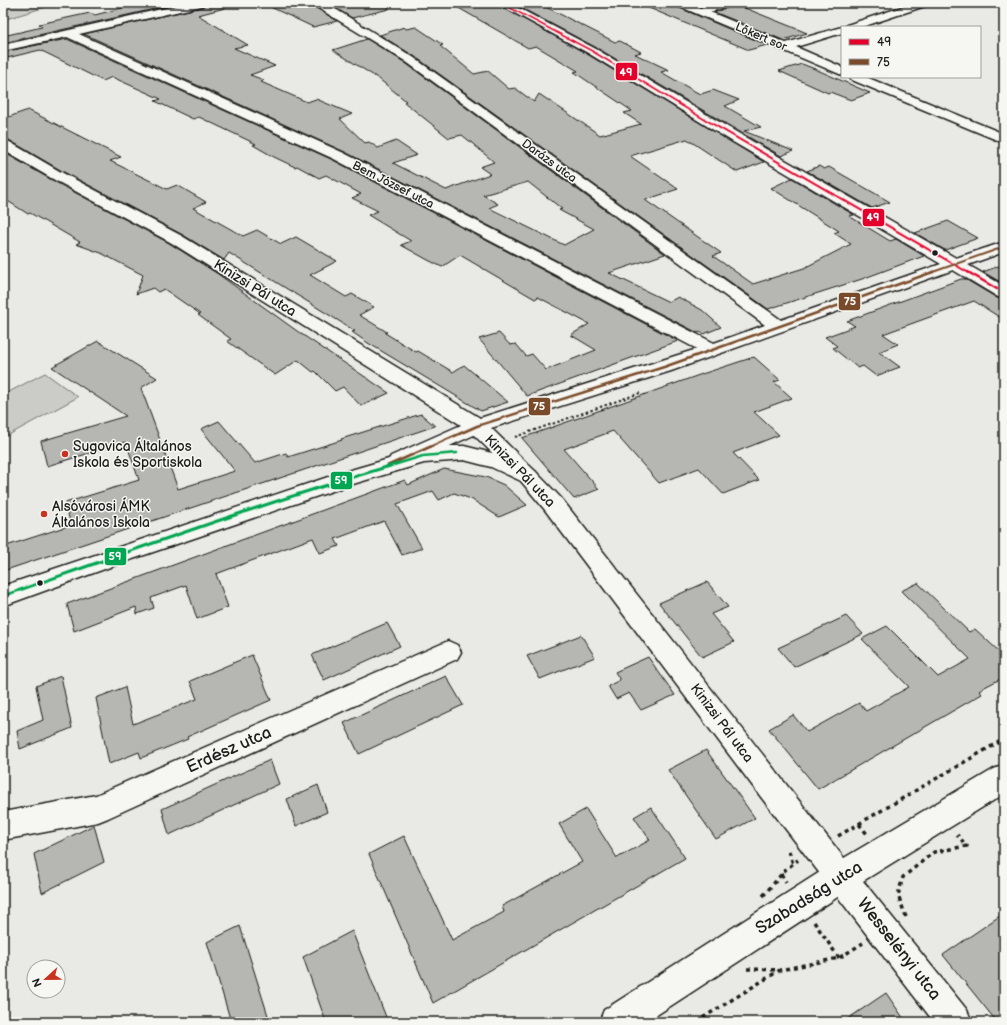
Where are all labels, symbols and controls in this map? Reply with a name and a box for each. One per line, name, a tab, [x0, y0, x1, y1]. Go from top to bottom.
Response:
street label: Lőkert sor	[733, 19, 790, 55]
legend	[841, 26, 981, 78]
text: 49	[877, 35, 891, 50]
text: 75	[877, 55, 890, 70]
line badge: 49	[615, 62, 638, 81]
text: 49	[620, 66, 632, 79]
street label: Darázs utca	[519, 136, 580, 186]
street label: Bem József utca	[350, 158, 436, 212]
line badge: 49	[862, 208, 885, 227]
text: 49	[867, 211, 879, 224]
unlabelled marker	[930, 248, 940, 258]
street label: Kinizsi Pál utca	[211, 256, 300, 320]
line badge: 75	[838, 292, 861, 311]
text: 75	[844, 295, 857, 308]
line badge: 75	[528, 397, 551, 416]
text: 75	[533, 400, 546, 413]
street label: Kinizsi Pál utca	[481, 431, 559, 511]
place label: Sugovica Általános Iskola és Sportiskola	[73, 437, 202, 471]
marker: Sugovica Általános Iskola és Sportiskola	[60, 449, 70, 459]
line badge: 59	[330, 471, 353, 490]
text: 59	[335, 474, 347, 487]
place label: Alsóvárosi ÁMK Általános Iskola	[52, 497, 150, 531]
marker: Alsóvárosi ÁMK Általános Iskola	[39, 509, 49, 519]
line badge: 59	[104, 547, 127, 566]
text: 59	[109, 550, 121, 563]
unlabelled marker	[35, 578, 45, 588]
street label: Kinizsi Pál utca	[687, 680, 757, 766]
street label: Erdész utca	[183, 722, 275, 778]
street label: Szabadság utca	[752, 857, 866, 939]
street label: Wesselényi utca	[853, 894, 945, 1004]
north arrow	[26, 959, 66, 999]
text: N	[30, 976, 45, 989]

